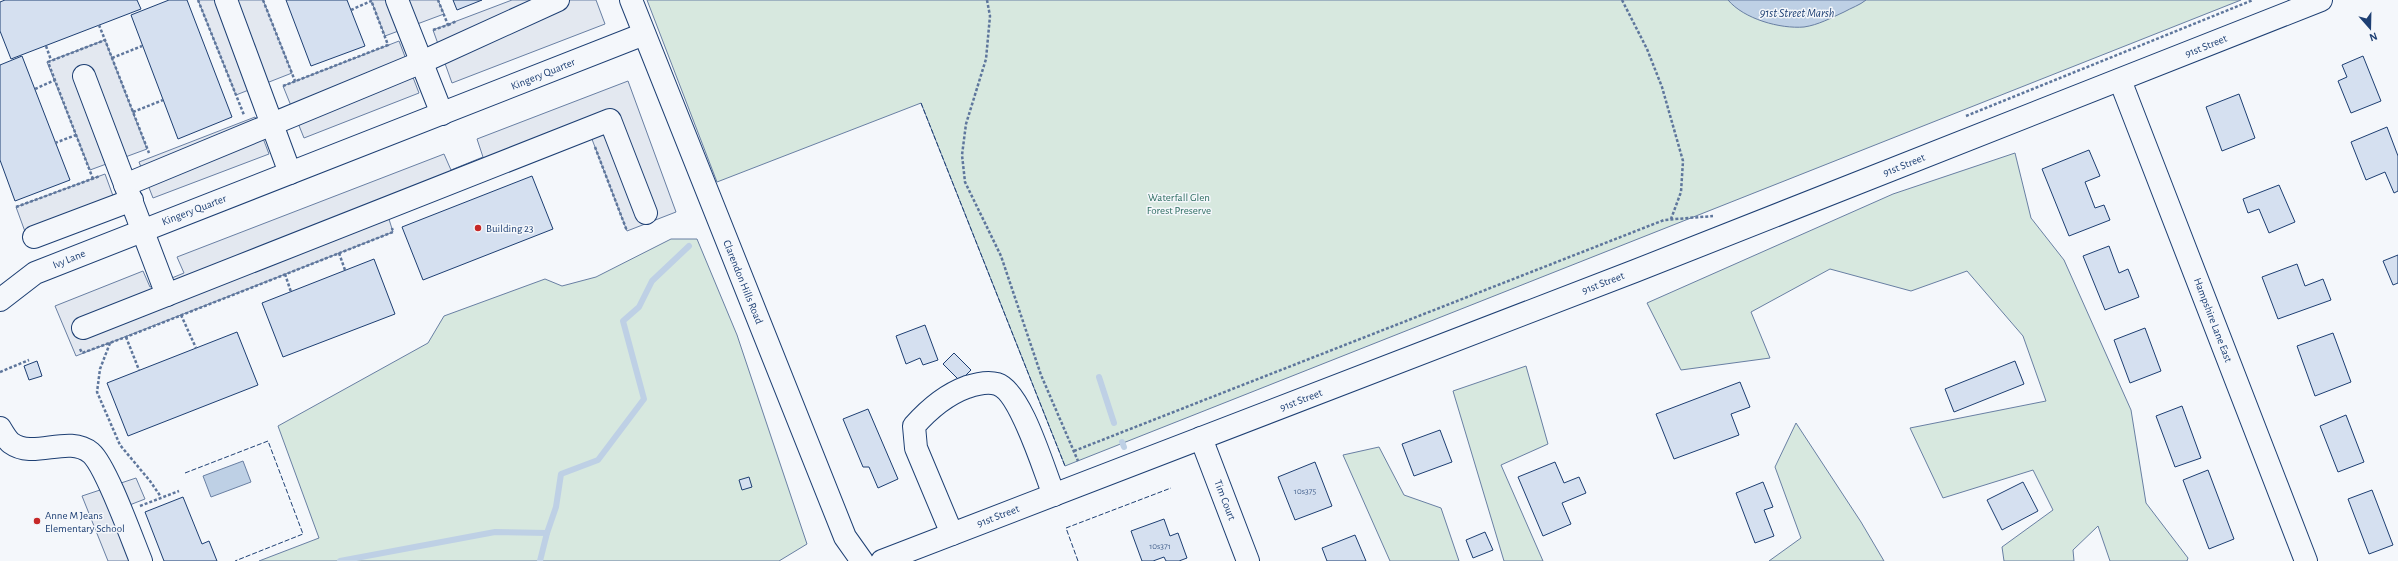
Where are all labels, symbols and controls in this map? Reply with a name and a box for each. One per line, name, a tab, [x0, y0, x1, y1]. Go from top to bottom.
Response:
water label: 91st Street Marsh	[1760, 7, 1834, 19]
north arrow	[2350, 8, 2390, 48]
text: N	[2368, 30, 2379, 43]
street label: 91st Street	[2183, 32, 2229, 59]
street label: Kingery Quarter	[509, 56, 577, 92]
street label: 91st Street	[1881, 151, 1927, 178]
street label: Kingery Quarter	[160, 192, 228, 227]
park label: Waterfall Glen Forest Preserve	[1147, 192, 1211, 216]
marker: Building 23	[473, 223, 483, 233]
place label: Building 23	[486, 223, 534, 234]
street label: Clarendon Hills Road	[721, 238, 765, 326]
street label: Ivy Lane	[51, 248, 87, 270]
street label: 91st Street	[1580, 270, 1626, 296]
street label: Hampshire Lane East	[2192, 276, 2234, 364]
street label: 91st Street	[1278, 387, 1324, 413]
street label: Tim Court	[1212, 478, 1238, 522]
house number: 10s375	[1294, 487, 1316, 496]
street label: 91st Street	[975, 503, 1021, 529]
place label: Anne M Jeans Elementary School	[45, 510, 125, 534]
marker: Anne M Jeans Elementary School	[32, 516, 42, 526]
house number: 10s371	[1149, 542, 1171, 551]

